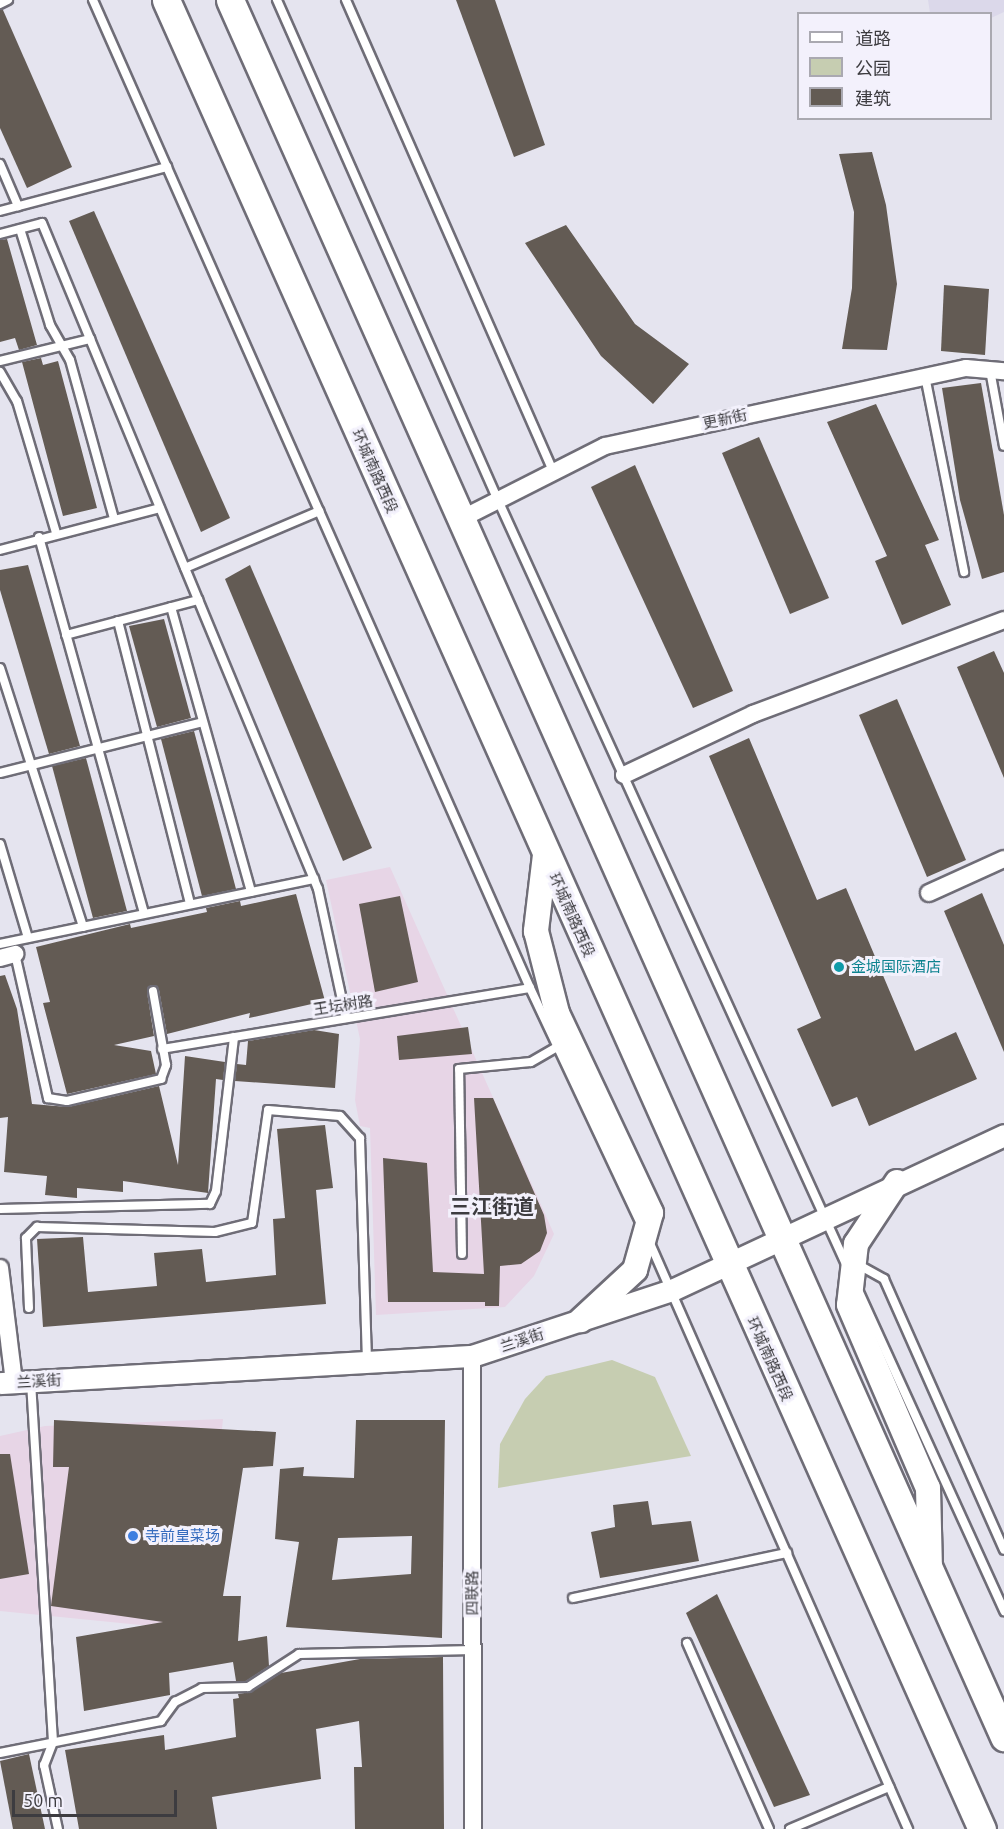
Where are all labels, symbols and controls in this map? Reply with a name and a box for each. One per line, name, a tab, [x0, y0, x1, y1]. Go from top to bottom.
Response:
legend	[797, 12, 992, 120]
text: 道路	[855, 28, 891, 48]
text: 公园	[855, 58, 891, 78]
text: 建筑	[855, 88, 891, 108]
street label: 更新街	[701, 406, 749, 432]
street label: 环城南路西段	[348, 426, 402, 516]
street label: 环城南路西段	[545, 870, 599, 960]
place label: 金城国际酒店	[851, 958, 941, 976]
marker: 金城国际酒店	[832, 960, 846, 974]
street label: 王坛树路	[312, 991, 374, 1019]
district label: 三江街道	[450, 1193, 534, 1219]
street label: 环城南路西段	[743, 1314, 797, 1404]
street label: 兰溪街	[498, 1324, 546, 1356]
street label: 兰溪街	[16, 1371, 62, 1391]
place label: 寺前皇菜场	[145, 1527, 220, 1545]
marker: 寺前皇菜场	[126, 1529, 140, 1543]
street label: 四联路	[463, 1571, 481, 1615]
scale bar	[15, 1778, 180, 1816]
text: 50 m	[23, 1790, 63, 1810]

